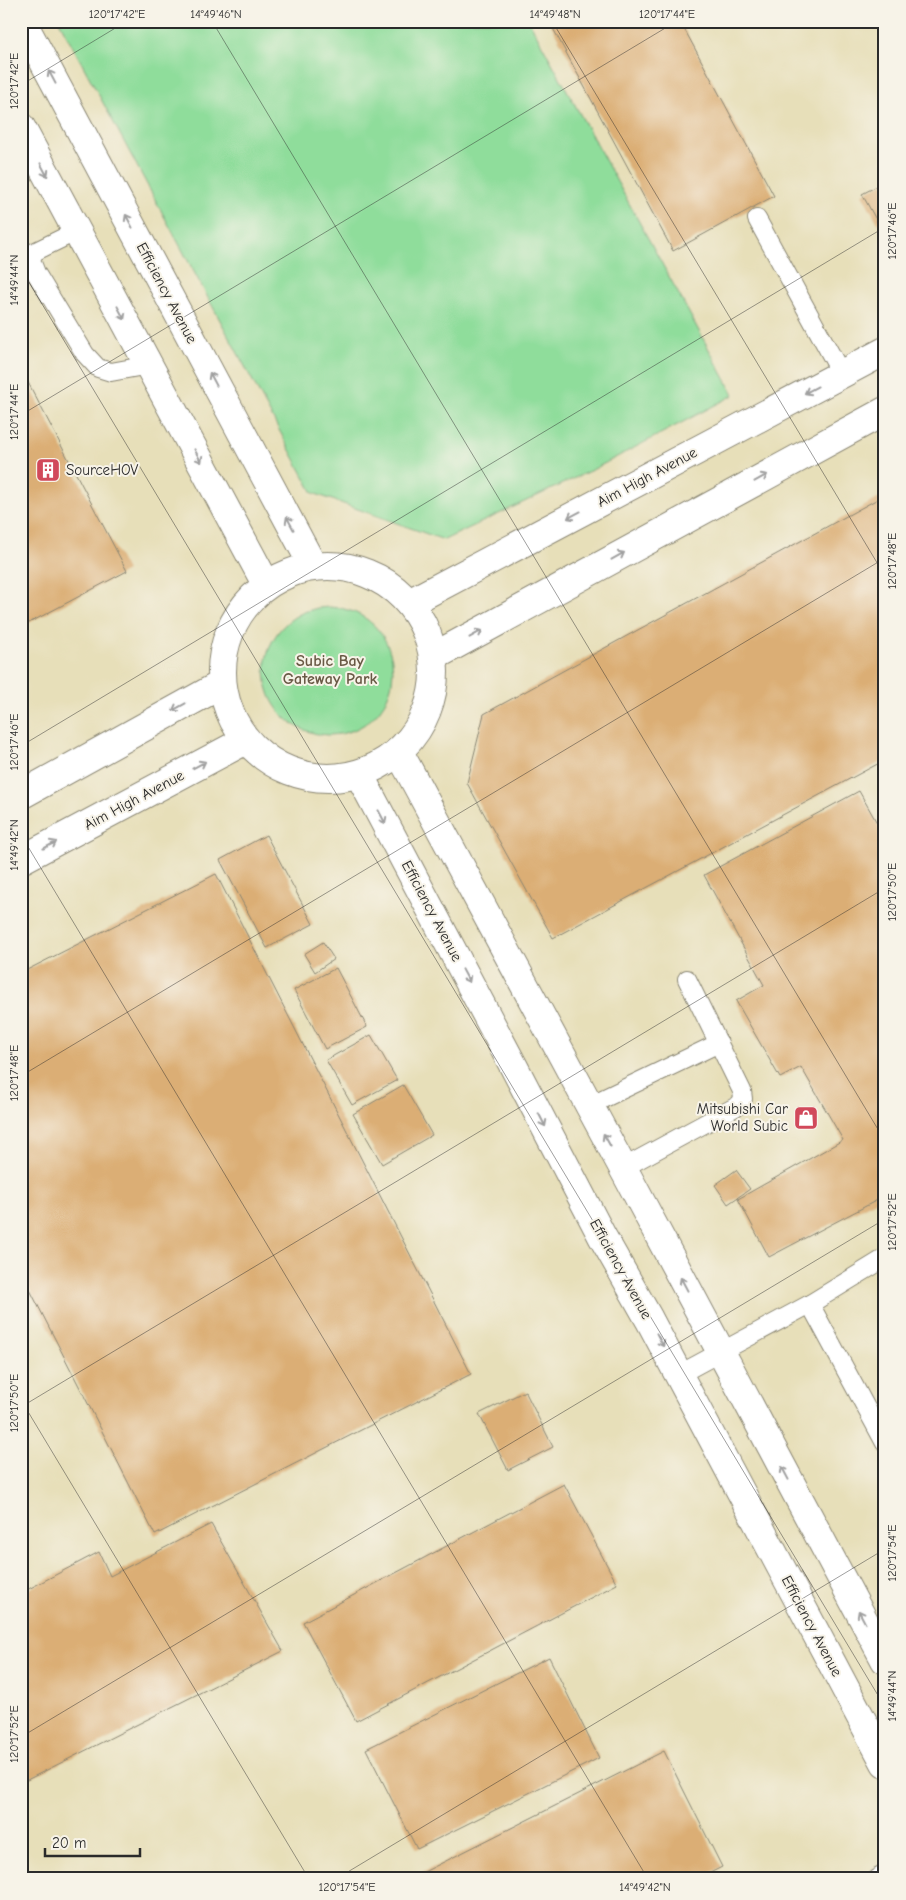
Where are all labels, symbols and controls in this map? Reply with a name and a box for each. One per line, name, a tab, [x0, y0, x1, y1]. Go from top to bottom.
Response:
text: 120°17'42"E	[89, 7, 145, 21]
text: 14°49'46"N	[190, 7, 242, 21]
text: 14°49'48"N	[529, 7, 581, 21]
text: 120°17'44"E	[639, 7, 695, 21]
text: 120°17'42"E	[7, 53, 21, 109]
one-way arrow	[47, 70, 57, 85]
one-way arrow	[39, 162, 49, 177]
text: 120°17'46"E	[885, 203, 899, 259]
one-way arrow	[123, 214, 133, 228]
street label: Efficiency Avenue	[133, 239, 201, 347]
text: 14°49'44"N	[7, 255, 21, 305]
one-way arrow	[117, 305, 126, 320]
one-way arrow	[208, 373, 218, 387]
text: 120°17'44"E	[7, 384, 21, 440]
one-way arrow	[803, 385, 818, 395]
street label: Aim High Avenue	[594, 443, 700, 511]
one-way arrow	[194, 448, 203, 463]
building icon: SourceHOV	[35, 457, 61, 483]
place label: SourceHOV	[66, 461, 138, 479]
one-way arrow	[753, 473, 768, 483]
one-way arrow	[567, 510, 582, 520]
one-way arrow	[285, 515, 295, 530]
text: 120°17'48"E	[885, 533, 899, 589]
one-way arrow	[611, 551, 626, 561]
one-way arrow	[468, 628, 482, 638]
district label: Subic Bay Gateway Park	[283, 652, 377, 688]
one-way arrow	[172, 703, 186, 713]
text: 120°17'46"E	[7, 714, 21, 770]
one-way arrow	[192, 760, 207, 770]
street label: Aim High Avenue	[81, 766, 187, 834]
one-way arrow	[377, 809, 387, 824]
text: 14°49'42"N	[7, 819, 21, 871]
one-way arrow	[43, 840, 58, 850]
street label: Efficiency Avenue	[398, 857, 466, 965]
text: 120°17'50"E	[885, 863, 899, 921]
one-way arrow	[462, 968, 471, 983]
text: 120°17'48"E	[7, 1045, 21, 1101]
place label: Mitsubishi Car World Subic	[697, 1100, 788, 1135]
shop icon: Mitsubishi Car World Subic	[793, 1105, 819, 1131]
one-way arrow	[538, 1112, 547, 1127]
one-way arrow	[602, 1134, 612, 1148]
text: 120°17'52"E	[885, 1193, 899, 1251]
street label: Efficiency Avenue	[586, 1216, 656, 1323]
one-way arrow	[679, 1276, 689, 1291]
one-way arrow	[656, 1332, 665, 1347]
text: 120°17'50"E	[7, 1374, 21, 1432]
one-way arrow	[780, 1466, 790, 1481]
text: 120°17'54"E	[885, 1525, 899, 1581]
street label: Efficiency Avenue	[778, 1572, 846, 1680]
one-way arrow	[857, 1609, 867, 1624]
text: 14°49'44"N	[885, 1671, 899, 1721]
text: 120°17'52"E	[7, 1705, 21, 1763]
scale bar	[45, 1825, 140, 1857]
text: 20 m	[52, 1834, 86, 1852]
text: 120°17'54"E	[319, 1880, 375, 1894]
text: 14°49'42"N	[619, 1880, 671, 1894]

